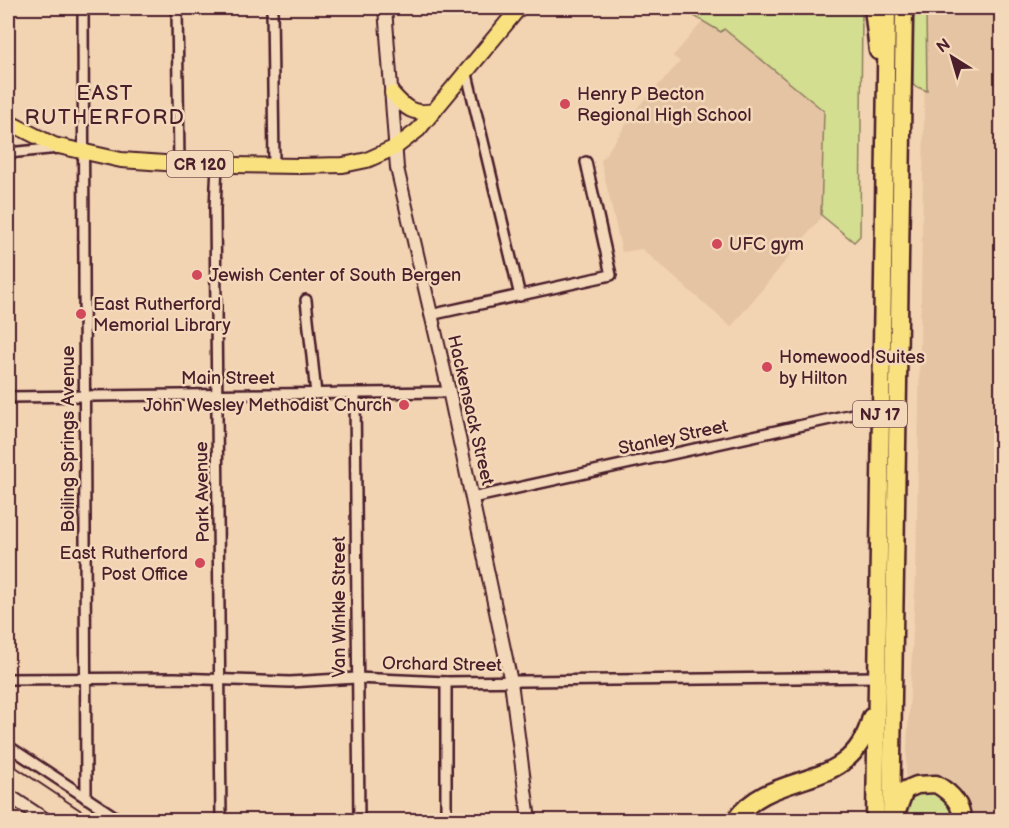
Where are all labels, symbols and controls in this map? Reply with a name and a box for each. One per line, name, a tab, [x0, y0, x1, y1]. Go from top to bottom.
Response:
north arrow	[922, 27, 982, 87]
text: N	[933, 35, 954, 57]
district label: EAST RUTHERFORD	[25, 81, 185, 130]
place label: Henry P Becton Regional High School	[577, 84, 752, 126]
marker: Henry P Becton Regional High School	[558, 97, 572, 111]
road number: CR 120	[167, 151, 233, 177]
place label: UFC gym	[729, 234, 804, 255]
marker: UFC gym	[710, 237, 724, 251]
place label: Jewish Center of South Bergen	[209, 265, 461, 286]
marker: Jewish Center of South Bergen	[190, 268, 204, 282]
place label: East Rutherford Memorial Library	[93, 294, 232, 336]
marker: East Rutherford Memorial Library	[74, 307, 88, 321]
street label: Hackensack Street	[443, 333, 498, 488]
street label: Boiling Springs Avenue	[58, 345, 79, 532]
place label: Homewood Suites by Hilton	[779, 347, 925, 389]
marker: Homewood Suites by Hilton	[760, 360, 774, 374]
street label: Main Street	[181, 368, 275, 389]
place label: John Wesley Methodist Church	[143, 395, 392, 416]
marker: John Wesley Methodist Church	[397, 398, 411, 412]
road number: NJ 17	[853, 401, 907, 427]
street label: Stanley Street	[616, 416, 730, 459]
street label: Park Avenue	[191, 441, 214, 543]
street label: Van Winkle Street	[329, 536, 350, 678]
place label: East Rutherford Post Office	[60, 543, 188, 585]
marker: East Rutherford Post Office	[193, 556, 207, 570]
street label: Orchard Street	[382, 653, 503, 676]

